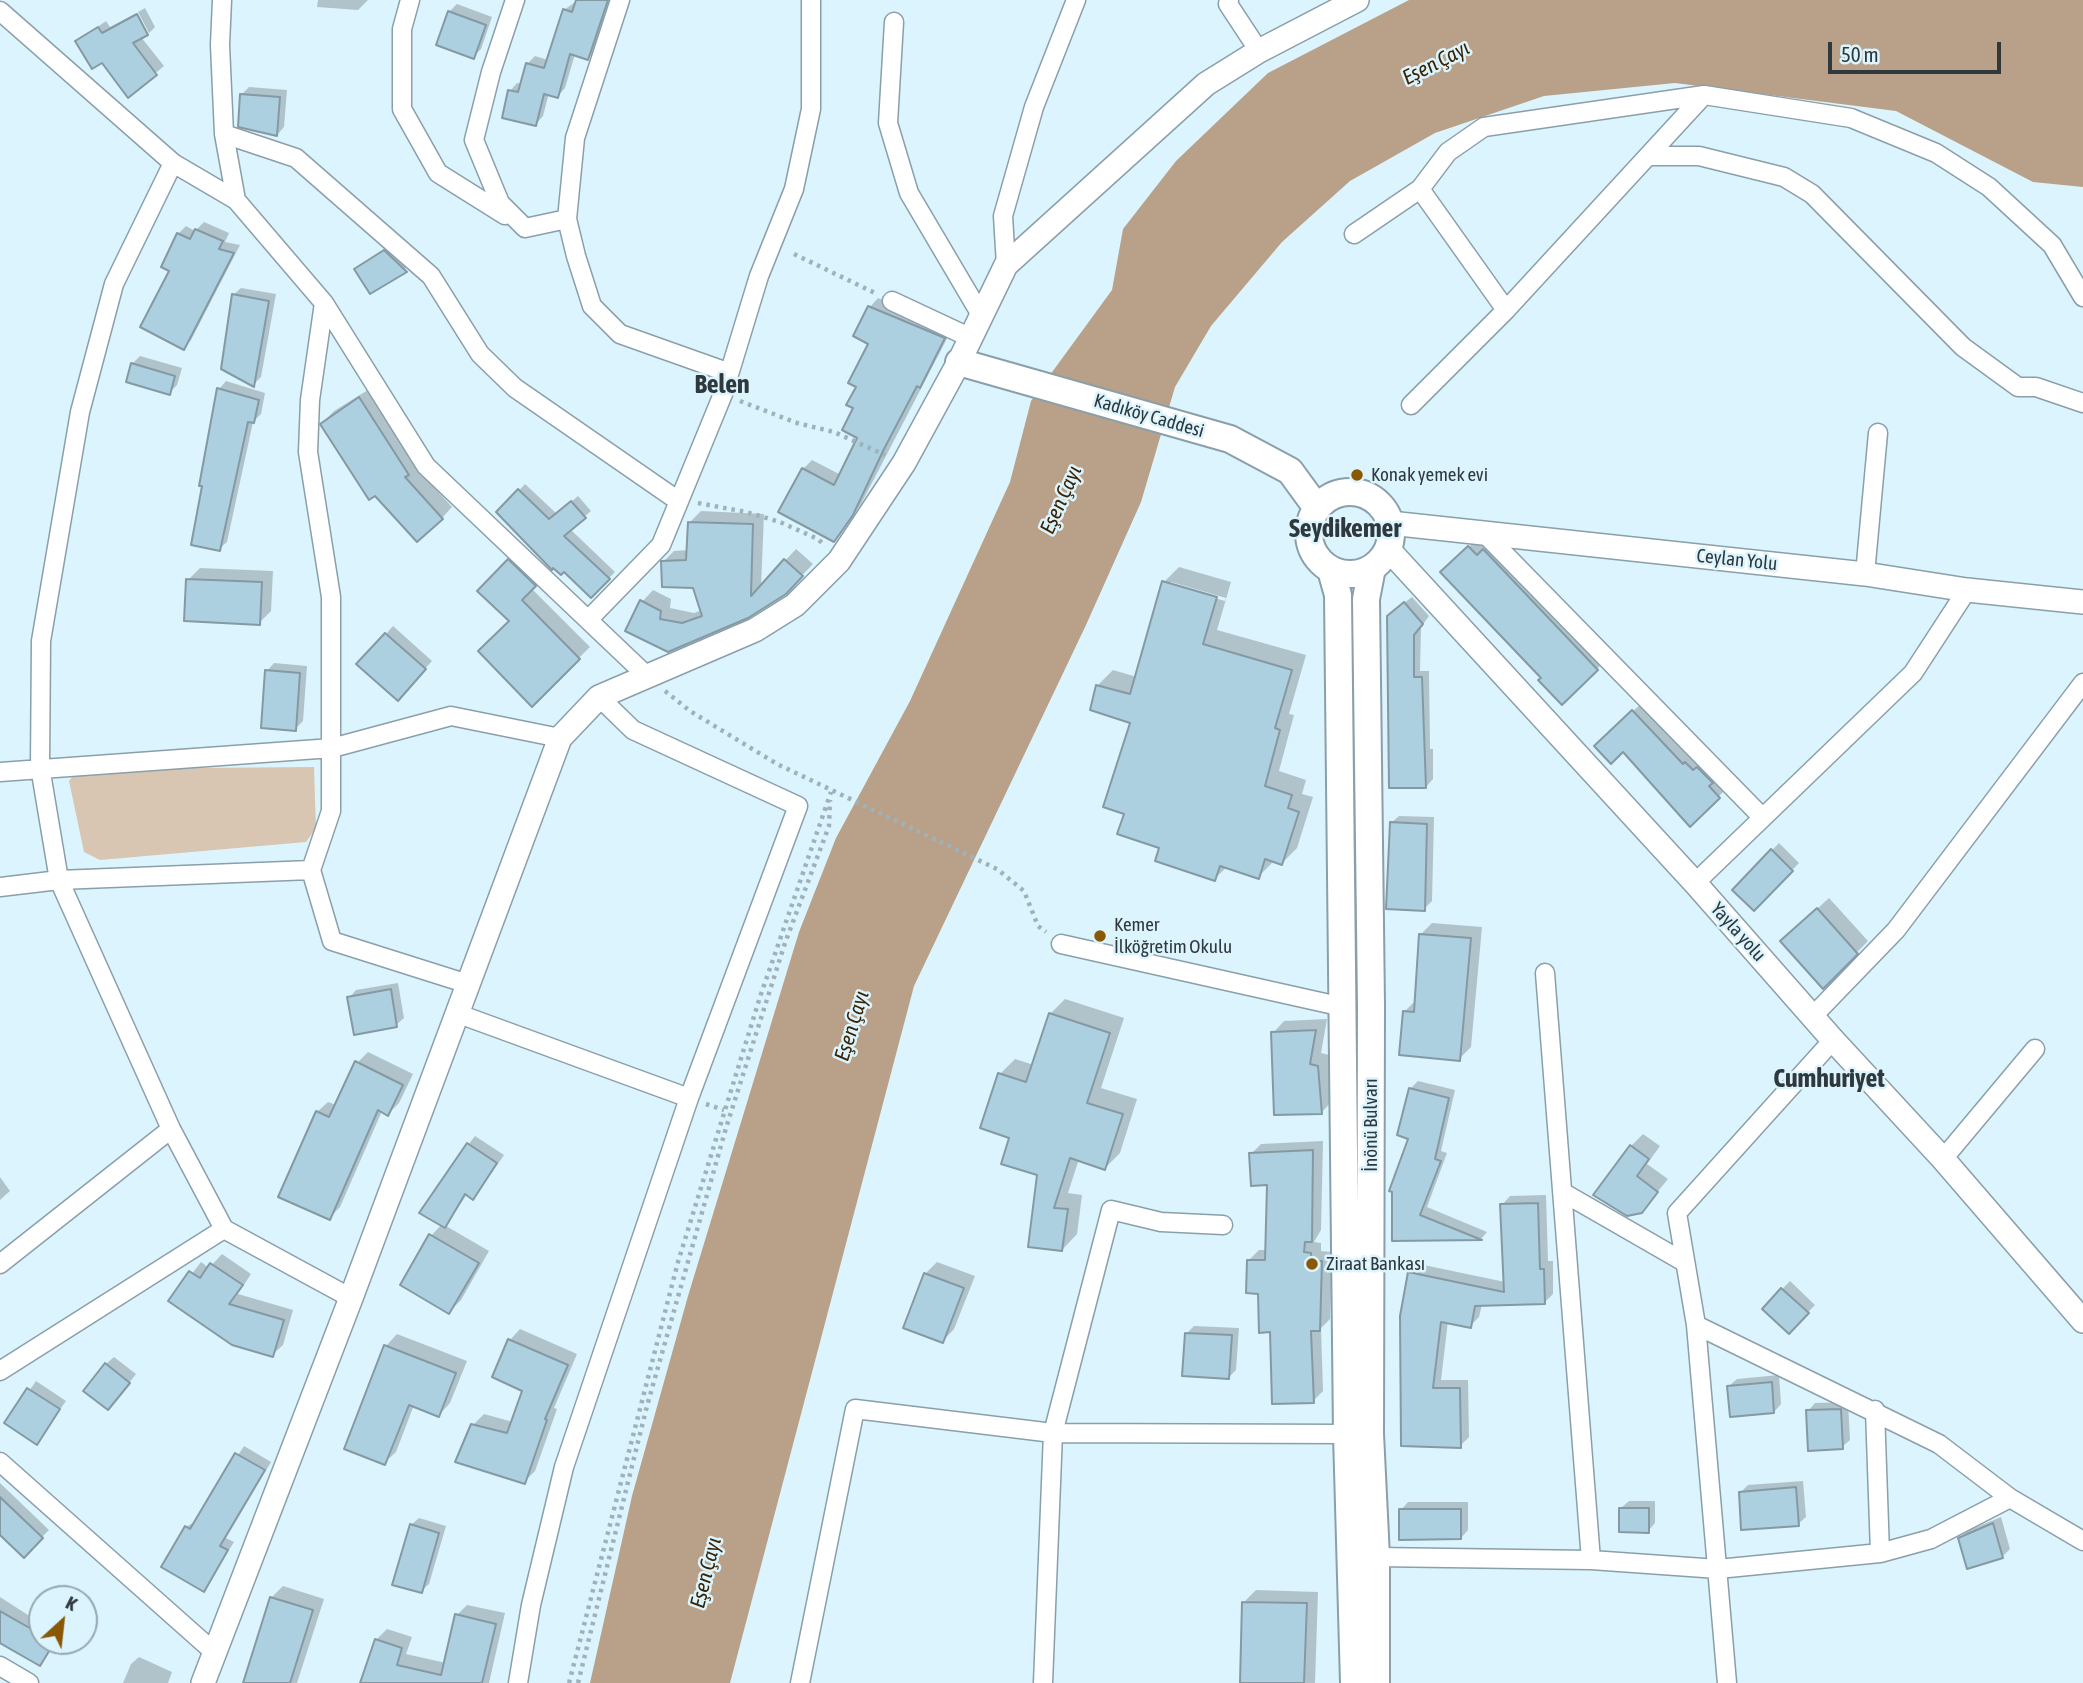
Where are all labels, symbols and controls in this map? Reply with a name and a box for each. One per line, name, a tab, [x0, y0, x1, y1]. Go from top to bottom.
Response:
scale bar	[1831, 28, 2004, 72]
water label: Eşen Çayı	[1398, 36, 1474, 90]
text: 50 m	[1841, 42, 1879, 66]
district label: Belen	[694, 369, 750, 401]
street label: Kadıköy Caddesi	[1091, 389, 1207, 443]
water label: Eşen Çayı	[1035, 462, 1087, 538]
place label: Konak yemek evi	[1371, 464, 1488, 486]
marker: Konak yemek evi	[1349, 467, 1365, 483]
district label: Seydikemer	[1289, 513, 1401, 545]
street label: Ceylan Yolu	[1696, 544, 1778, 576]
street label: Yayla yolu	[1706, 898, 1770, 966]
place label: Kemer İlköğretim Okulu	[1114, 914, 1232, 958]
marker: Kemer İlköğretim Okulu	[1092, 928, 1108, 944]
water label: Eşen Çayı	[829, 988, 875, 1064]
district label: Cumhuriyet	[1773, 1063, 1885, 1095]
street label: İnönü Bulvarı	[1360, 1078, 1382, 1172]
place label: Ziraat Bankası	[1326, 1253, 1425, 1275]
marker: Ziraat Bankası	[1304, 1256, 1320, 1272]
water label: Eşen Çayı	[685, 1535, 727, 1611]
north arrow	[28, 1585, 98, 1655]
text: K	[62, 1591, 81, 1615]

